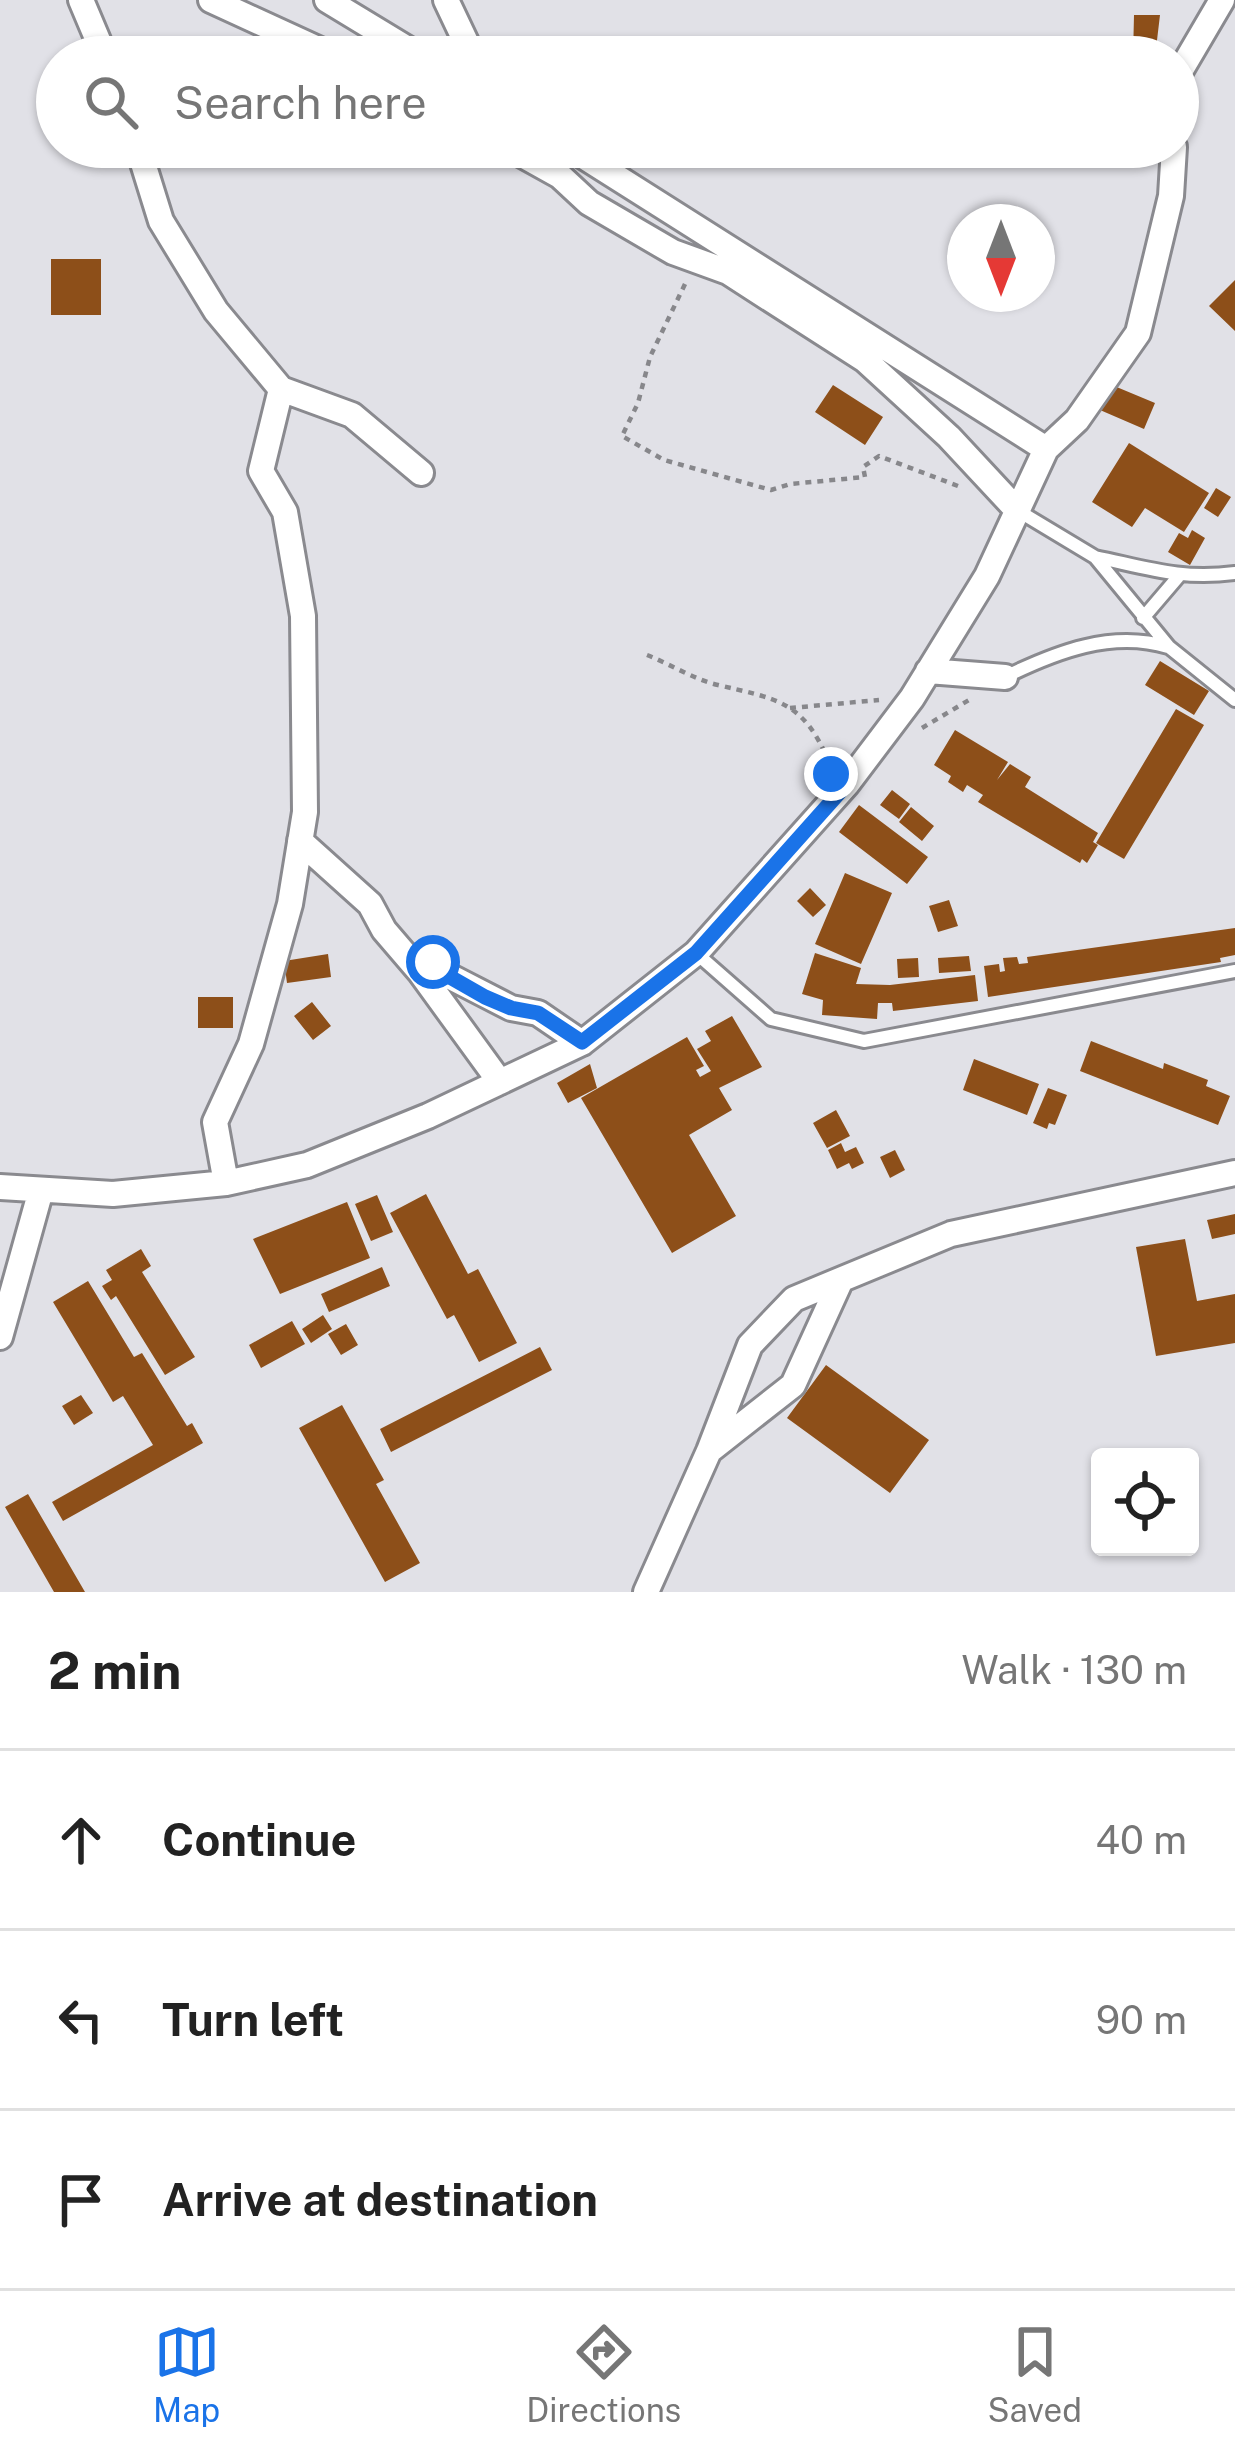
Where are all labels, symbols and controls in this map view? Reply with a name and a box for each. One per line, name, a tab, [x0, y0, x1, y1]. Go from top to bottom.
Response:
search box	[36, 36, 1199, 168]
icon: search	[78, 69, 144, 135]
text: Search here	[174, 76, 427, 129]
north arrow	[947, 204, 1055, 312]
route end	[804, 747, 858, 801]
route start	[406, 935, 460, 989]
map controls	[1091, 1448, 1199, 1556]
button: locate	[1091, 1448, 1199, 1556]
text: 2 min	[48, 1641, 182, 1700]
text: Walk · 130 m	[962, 1647, 1187, 1693]
icon: ahead	[48, 1807, 114, 1873]
text: Continue	[162, 1813, 356, 1866]
text: 40 m	[1095, 1817, 1187, 1863]
icon: left	[48, 1987, 114, 2053]
text: Turn left	[162, 1993, 344, 2046]
text: 90 m	[1096, 1997, 1187, 2043]
icon: arrive	[48, 2167, 114, 2233]
text: Arrive at destination	[162, 2173, 598, 2226]
tab: Map	[153, 2319, 220, 2429]
tab: Directions	[526, 2319, 681, 2429]
tab: Saved	[988, 2319, 1082, 2429]

